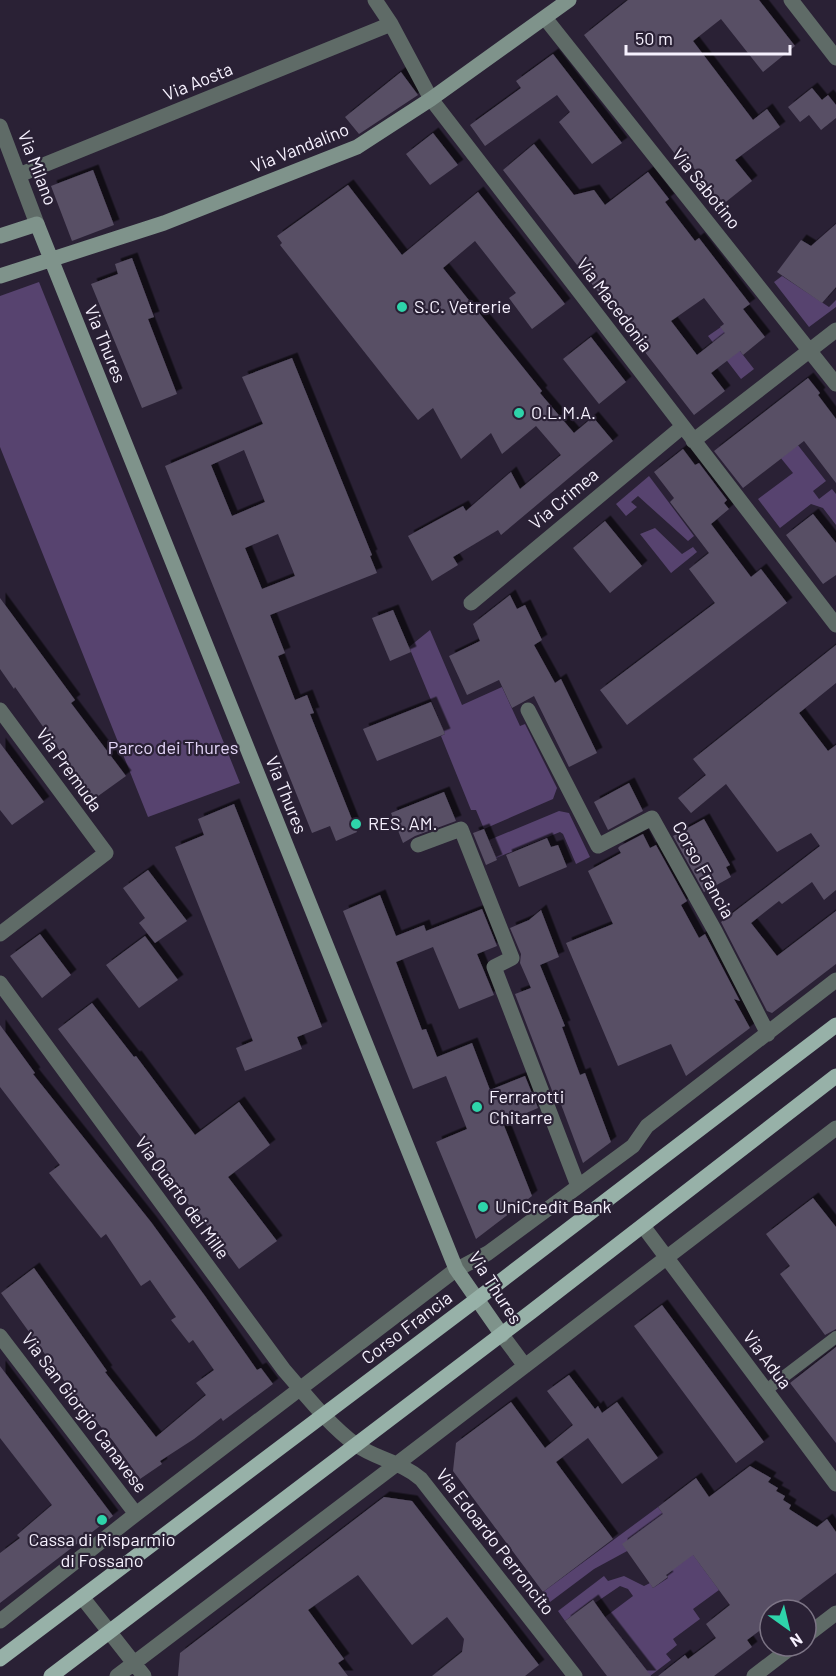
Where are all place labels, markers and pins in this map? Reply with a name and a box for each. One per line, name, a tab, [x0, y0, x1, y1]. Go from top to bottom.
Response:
place label: S.C. Vetrerie	[414, 295, 511, 317]
marker: S.C. Vetrerie	[395, 300, 409, 314]
place label: O.L.M.A.	[531, 401, 596, 423]
marker: O.L.M.A.	[512, 406, 526, 420]
place label: RES. AM.	[368, 812, 438, 834]
marker: RES. AM.	[349, 817, 363, 831]
place label: Ferrarotti Chitarre	[489, 1085, 564, 1128]
marker: Ferrarotti Chitarre	[470, 1100, 484, 1114]
place label: UniCredit Bank	[495, 1195, 612, 1217]
marker: UniCredit Bank	[476, 1200, 490, 1214]
marker: Cassa di Risparmio di Fossano	[95, 1513, 109, 1527]
place label: Cassa di Risparmio di Fossano	[28, 1528, 176, 1571]

